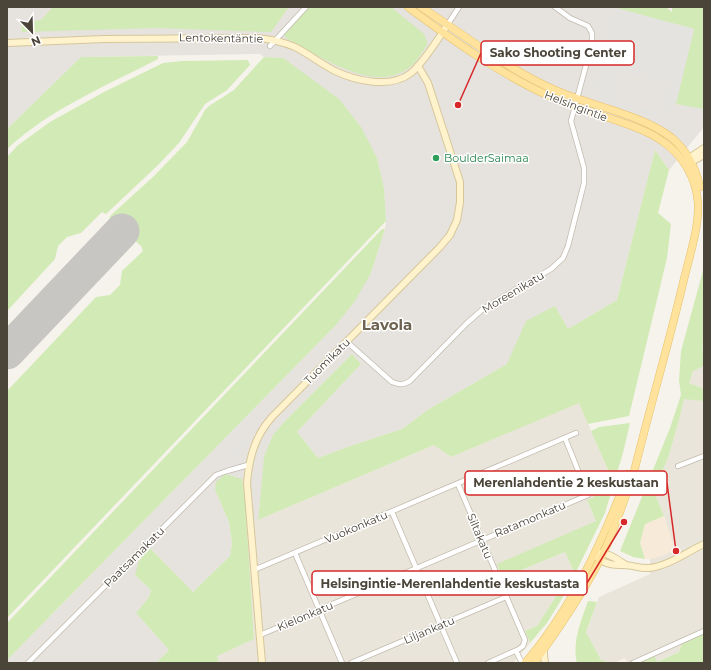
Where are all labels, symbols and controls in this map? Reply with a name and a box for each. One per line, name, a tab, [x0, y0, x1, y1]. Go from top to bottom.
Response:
north arrow	[12, 12, 52, 52]
street label: Lentokentäntie	[179, 30, 264, 46]
text: N	[29, 33, 43, 49]
callout: Sako Shooting Center	[481, 41, 634, 65]
text: Sako Shooting Center	[490, 45, 626, 60]
street label: Helsingintie	[543, 88, 610, 125]
place label: BoulderSaimaa	[444, 151, 529, 165]
marker: BoulderSaimaa	[431, 153, 441, 163]
street label: Moreenikatu	[479, 268, 547, 316]
district label: Lavola	[362, 315, 412, 334]
street label: Tuomikatu	[301, 335, 353, 387]
callout: Merenlahdentie 2 keskustaan	[465, 471, 667, 495]
text: Merenlahdentie 2 keskustaan	[473, 475, 659, 490]
street label: Ratamonkatu	[492, 498, 568, 540]
street label: Vuokonkatu	[322, 507, 390, 547]
street label: Siltakatu	[464, 511, 496, 561]
street label: Paatsamakatu	[101, 524, 167, 590]
callout: Helsingintie-Merenlahdentie keskustasta	[312, 571, 587, 595]
text: Helsingintie-Merenlahdentie keskustasta	[321, 576, 579, 591]
street label: Kielonkatu	[275, 598, 335, 634]
street label: Liljankatu	[401, 613, 457, 647]

